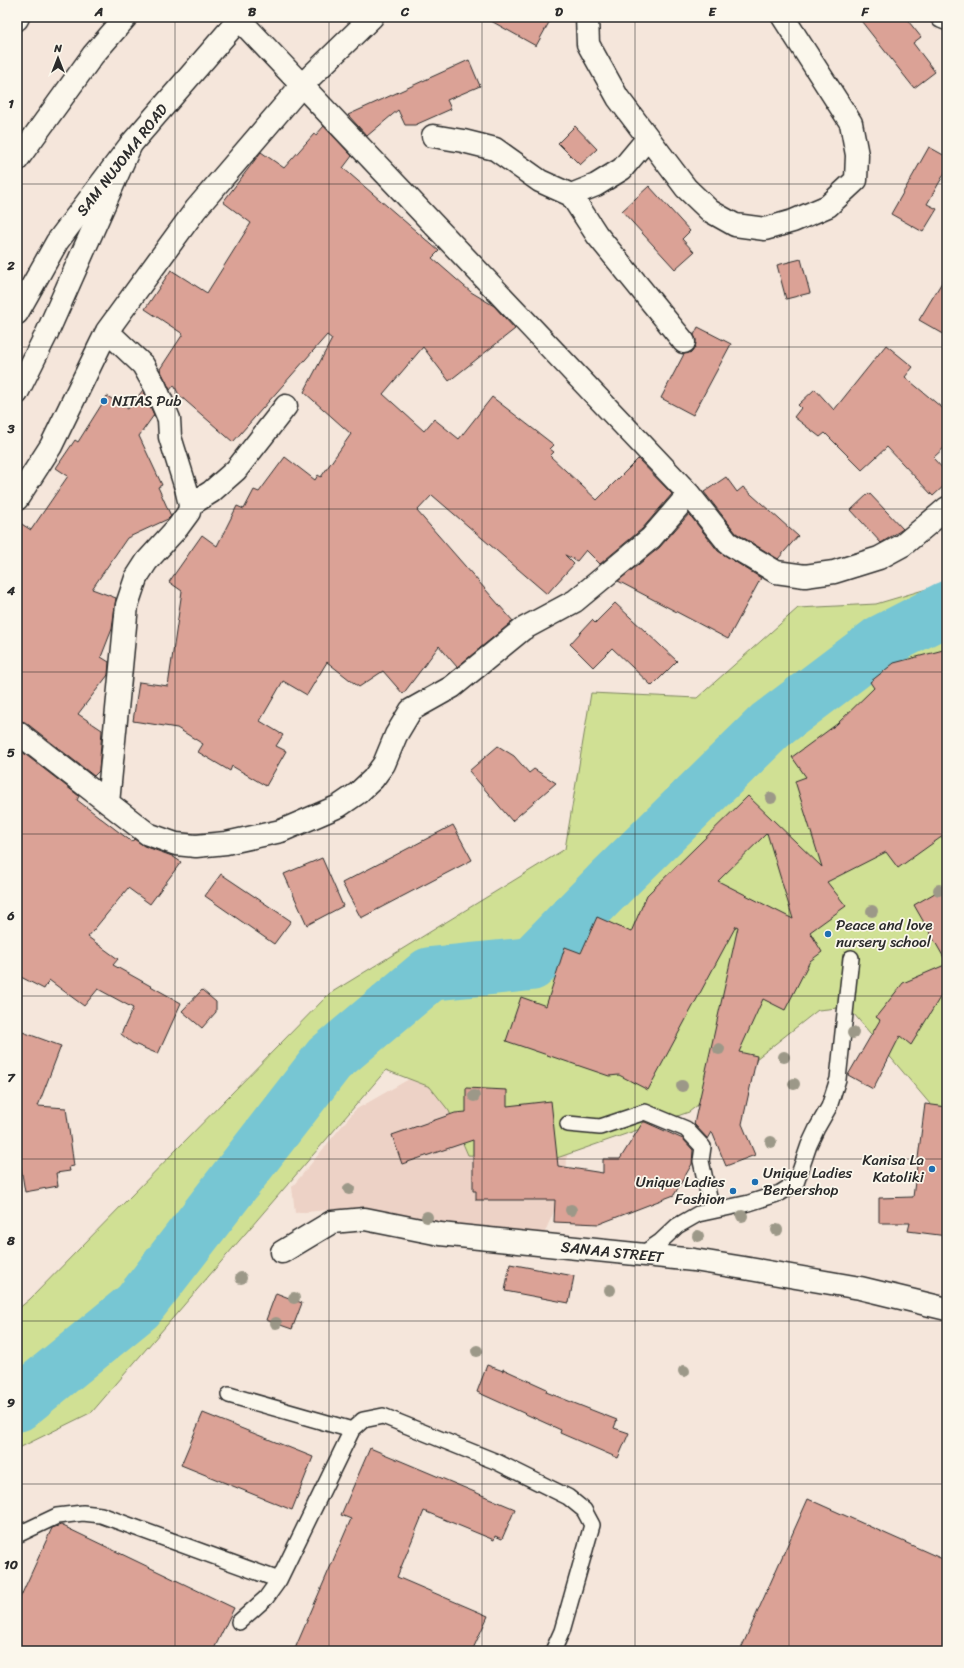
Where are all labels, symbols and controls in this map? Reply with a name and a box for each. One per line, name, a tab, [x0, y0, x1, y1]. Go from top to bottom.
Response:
text: A	[94, 0, 103, 23]
text: B	[248, 0, 257, 23]
text: C	[400, 0, 410, 23]
text: D	[555, 0, 563, 23]
text: E	[708, 0, 717, 23]
text: F	[860, 0, 869, 23]
north arrow	[38, 38, 78, 78]
text: N	[53, 39, 62, 58]
text: 1	[8, 92, 14, 115]
street label: SAM NUJOMA ROAD	[70, 98, 174, 222]
text: 2	[6, 254, 15, 277]
place label: NITAS Pub	[112, 388, 182, 414]
marker: NITAS Pub	[99, 396, 109, 406]
text: 3	[6, 417, 15, 440]
text: 4	[6, 579, 16, 602]
text: 5	[7, 741, 15, 764]
text: 6	[6, 904, 15, 927]
place label: Peace and love nursery school	[836, 912, 932, 955]
marker: Peace and love nursery school	[823, 929, 833, 939]
text: 7	[7, 1066, 16, 1089]
place label: Kanisa La Katoliki	[862, 1147, 925, 1190]
place label: Unique Ladies Berbershop	[763, 1160, 852, 1203]
marker: Kanisa La Katoliki	[927, 1164, 937, 1174]
place label: Unique Ladies Fashion	[636, 1169, 725, 1212]
marker: Unique Ladies Berbershop	[750, 1177, 760, 1187]
marker: Unique Ladies Fashion	[728, 1186, 738, 1196]
text: 8	[6, 1229, 15, 1252]
street label: SANAA STREET	[560, 1234, 666, 1270]
text: 9	[7, 1391, 15, 1414]
text: 10	[4, 1553, 18, 1576]

